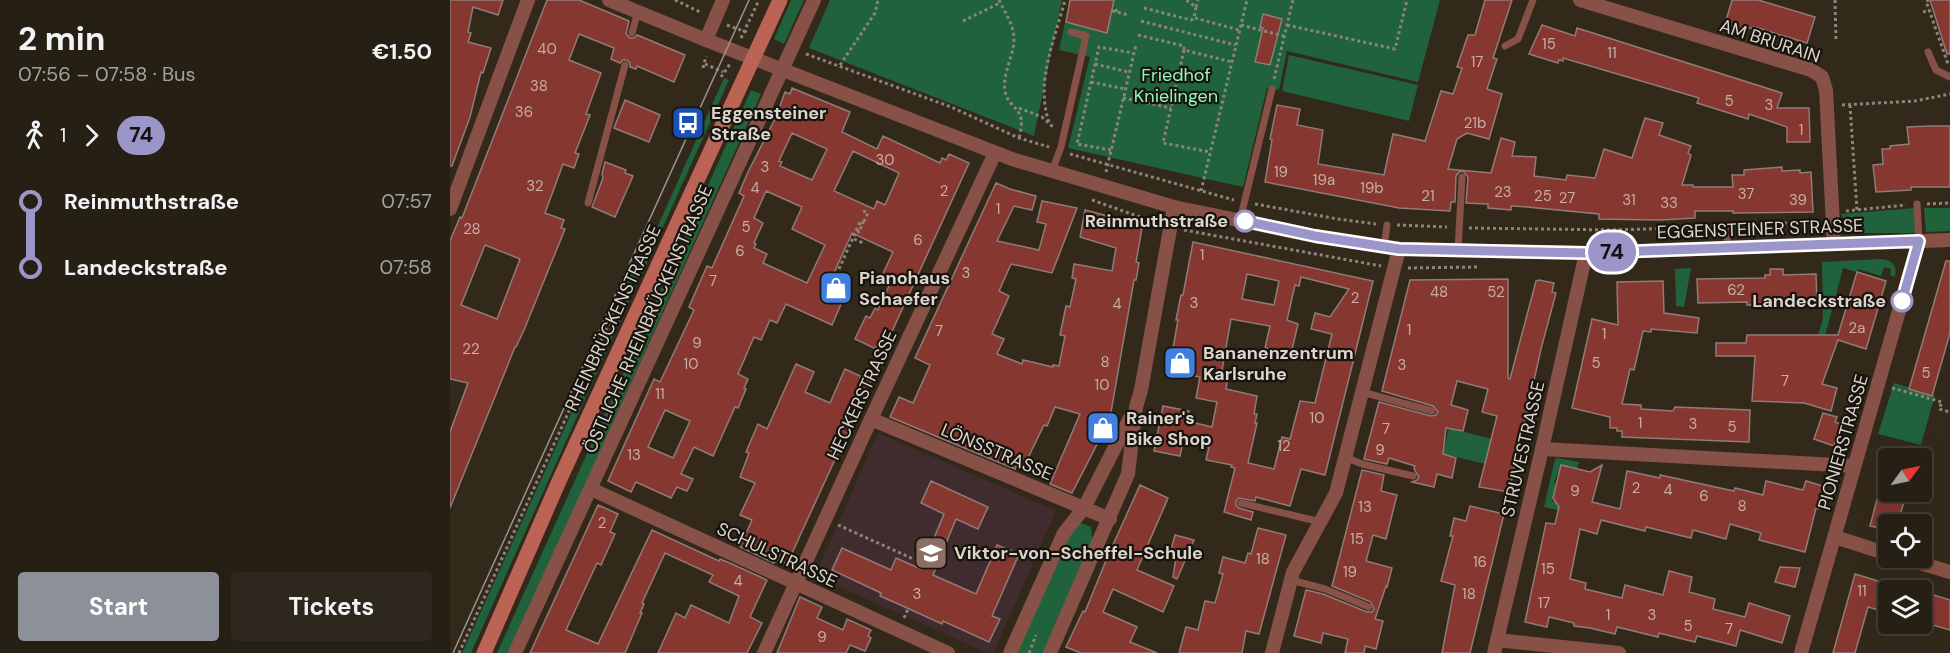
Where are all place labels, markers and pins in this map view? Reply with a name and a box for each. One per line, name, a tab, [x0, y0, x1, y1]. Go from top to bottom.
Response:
place label: Eggensteiner Straße	[711, 101, 826, 146]
bus stop icon: Eggensteiner Straße	[670, 105, 706, 141]
place label: Reinmuthstraße	[1085, 209, 1228, 233]
marker: Reinmuthstraße	[1234, 210, 1256, 232]
place label: Pianohaus Schaefer	[859, 266, 950, 311]
shop icon: Pianohaus Schaefer	[818, 270, 854, 306]
place label: Landeckstraße	[1752, 289, 1886, 313]
marker: Landeckstraße	[1891, 290, 1913, 312]
place label: Bananenzentrum Karlsruhe	[1203, 341, 1354, 386]
shop icon: Bananenzentrum Karlsruhe	[1162, 345, 1198, 381]
place label: Rainer's Bike Shop	[1126, 406, 1212, 451]
shop icon: Rainer's Bike Shop	[1085, 410, 1121, 446]
school or university icon: Viktor-von-Scheffel-Schule	[913, 535, 949, 571]
place label: Viktor-von-Scheffel-Schule	[954, 541, 1203, 565]

